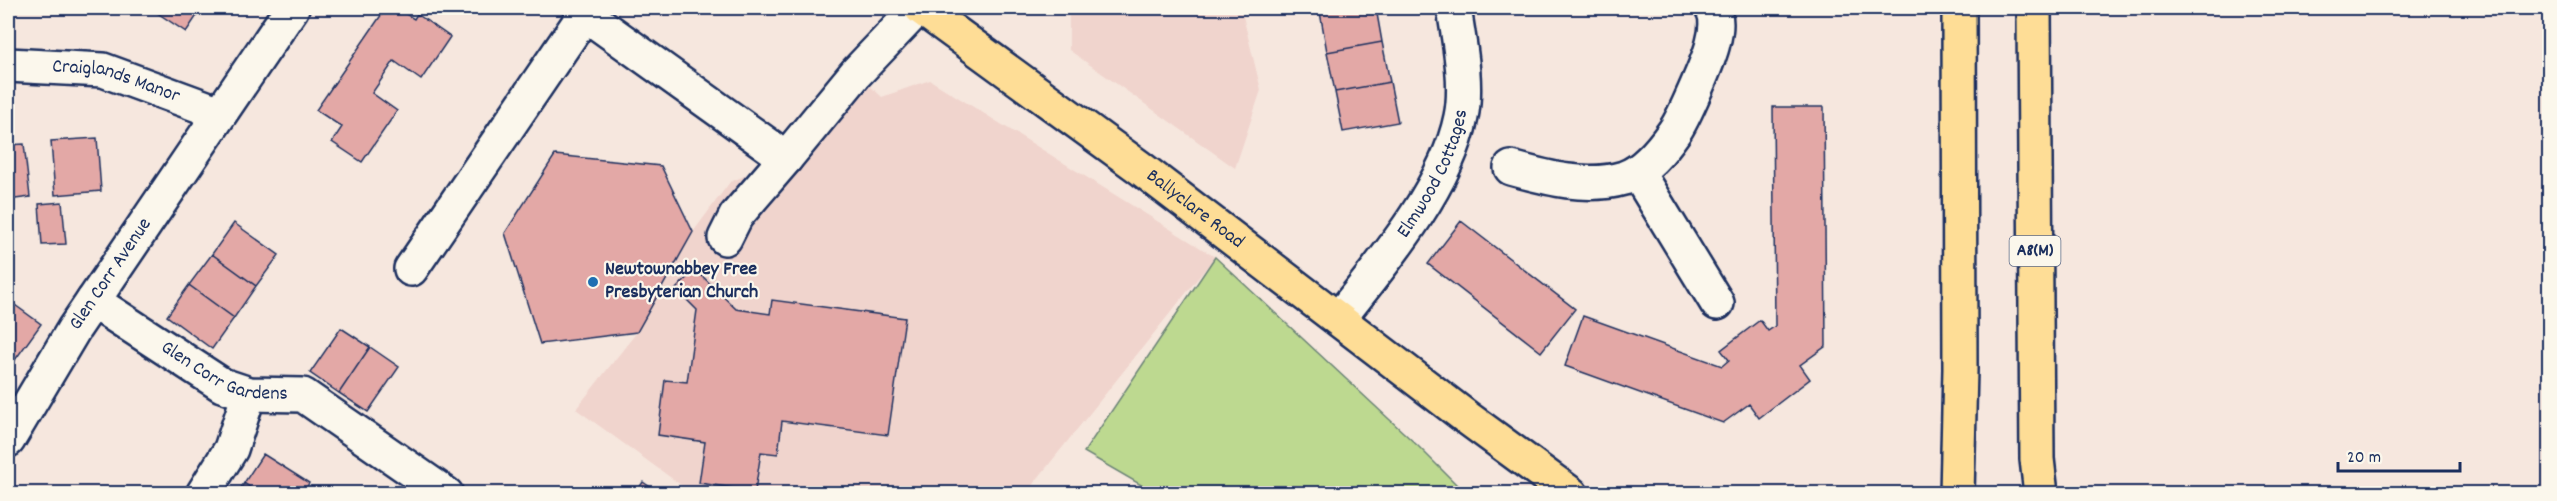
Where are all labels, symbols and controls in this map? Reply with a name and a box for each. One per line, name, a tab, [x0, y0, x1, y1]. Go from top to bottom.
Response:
street label: Craiglands Manor	[51, 53, 184, 111]
street label: Elmwood Cottages	[1391, 107, 1476, 244]
street label: Ballyclare Road	[1140, 163, 1250, 256]
street label: Glen Corr Avenue	[63, 213, 159, 336]
road number: A8(M)	[2010, 236, 2060, 266]
place label: Newtownabbey Free Presbyterian Church	[605, 256, 758, 307]
marker: Newtownabbey Free Presbyterian Church	[586, 275, 600, 289]
street label: Glen Corr Gardens	[155, 334, 288, 409]
scale bar	[2338, 435, 2460, 473]
text: 20 m	[2347, 446, 2381, 471]

